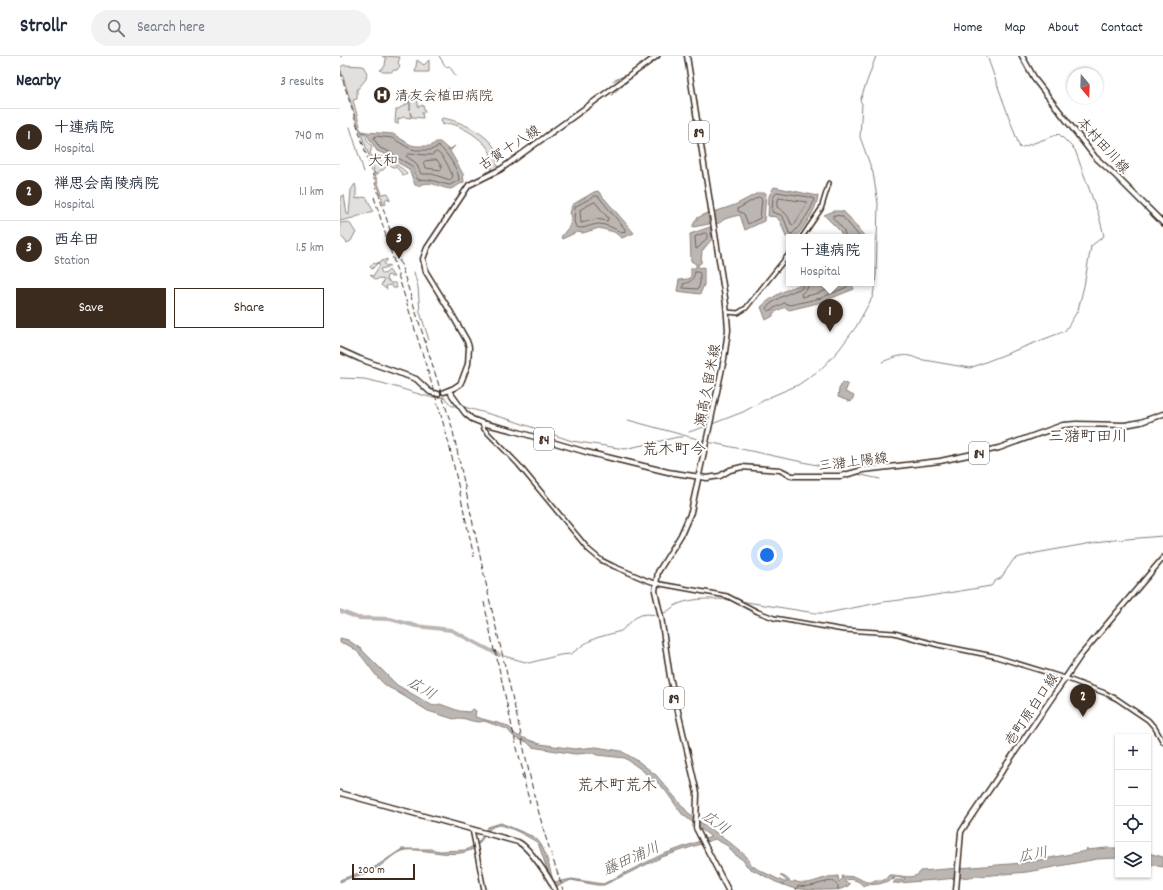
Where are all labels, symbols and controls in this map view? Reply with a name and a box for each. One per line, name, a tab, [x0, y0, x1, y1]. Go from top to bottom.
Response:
search box	[91, 10, 371, 46]
text: Strollr	[20, 14, 67, 41]
icon: search	[105, 17, 127, 39]
text: Search here	[137, 17, 205, 39]
text: Home	[953, 18, 982, 38]
text: Map	[1004, 18, 1026, 38]
text: About	[1048, 18, 1079, 38]
text: Contact	[1101, 18, 1143, 38]
north arrow	[1067, 68, 1103, 104]
text: Nearby	[16, 70, 60, 94]
text: 3 results	[280, 73, 324, 92]
hospital icon: 清友会植田病院	[372, 85, 392, 105]
place label: 清友会植田病院	[395, 87, 493, 107]
street label: 本村田川線	[1072, 114, 1133, 179]
text: 十連病院	[54, 118, 114, 140]
street label: 古賀十八線	[475, 121, 545, 176]
road number: 89	[689, 121, 709, 143]
text: 1	[28, 127, 30, 146]
text: 740 m	[295, 127, 324, 146]
text: Hospital	[54, 140, 94, 159]
district label: 大和	[368, 151, 398, 173]
text: 禅思会南陵病院	[54, 174, 159, 196]
text: 2	[26, 183, 32, 202]
text: 1.1 km	[299, 183, 324, 202]
text: Hospital	[54, 196, 94, 215]
pin: 3	[386, 226, 412, 259]
text: 西牟田	[54, 230, 99, 252]
popup	[786, 234, 874, 286]
text: 3	[26, 239, 32, 258]
text: 1.5 km	[296, 239, 324, 258]
text: 十連病院	[800, 241, 860, 263]
text: Station	[54, 252, 90, 271]
text: Hospital	[800, 263, 840, 282]
button: Save	[16, 288, 166, 328]
button: Share	[174, 288, 324, 328]
pin: 1	[817, 299, 843, 332]
street label: 瀬高久留米線	[691, 342, 727, 429]
district label: 三潴町田川	[1048, 426, 1128, 449]
road number: 84	[534, 428, 554, 450]
district label: 荒木町今	[642, 439, 706, 462]
road number: 84	[969, 442, 989, 464]
street label: 三潴上陽線	[817, 449, 889, 477]
your location	[757, 545, 777, 565]
street label: 壱町原白口線	[1001, 670, 1064, 751]
water label: 広川	[402, 673, 439, 707]
pin: 2	[1070, 684, 1096, 717]
road number: 89	[664, 687, 684, 709]
map controls	[1115, 734, 1151, 878]
button: +	[1115, 734, 1151, 770]
button: −	[1115, 770, 1151, 806]
district label: 荒木町荒木	[577, 775, 657, 798]
water label: 広川	[696, 806, 733, 841]
button: locate	[1115, 806, 1151, 842]
water label: 藤田浦川	[600, 838, 664, 882]
button: layers	[1115, 842, 1151, 878]
water label: 広川	[1017, 843, 1050, 869]
scale bar	[352, 862, 415, 881]
text: 200 m	[358, 863, 385, 879]

